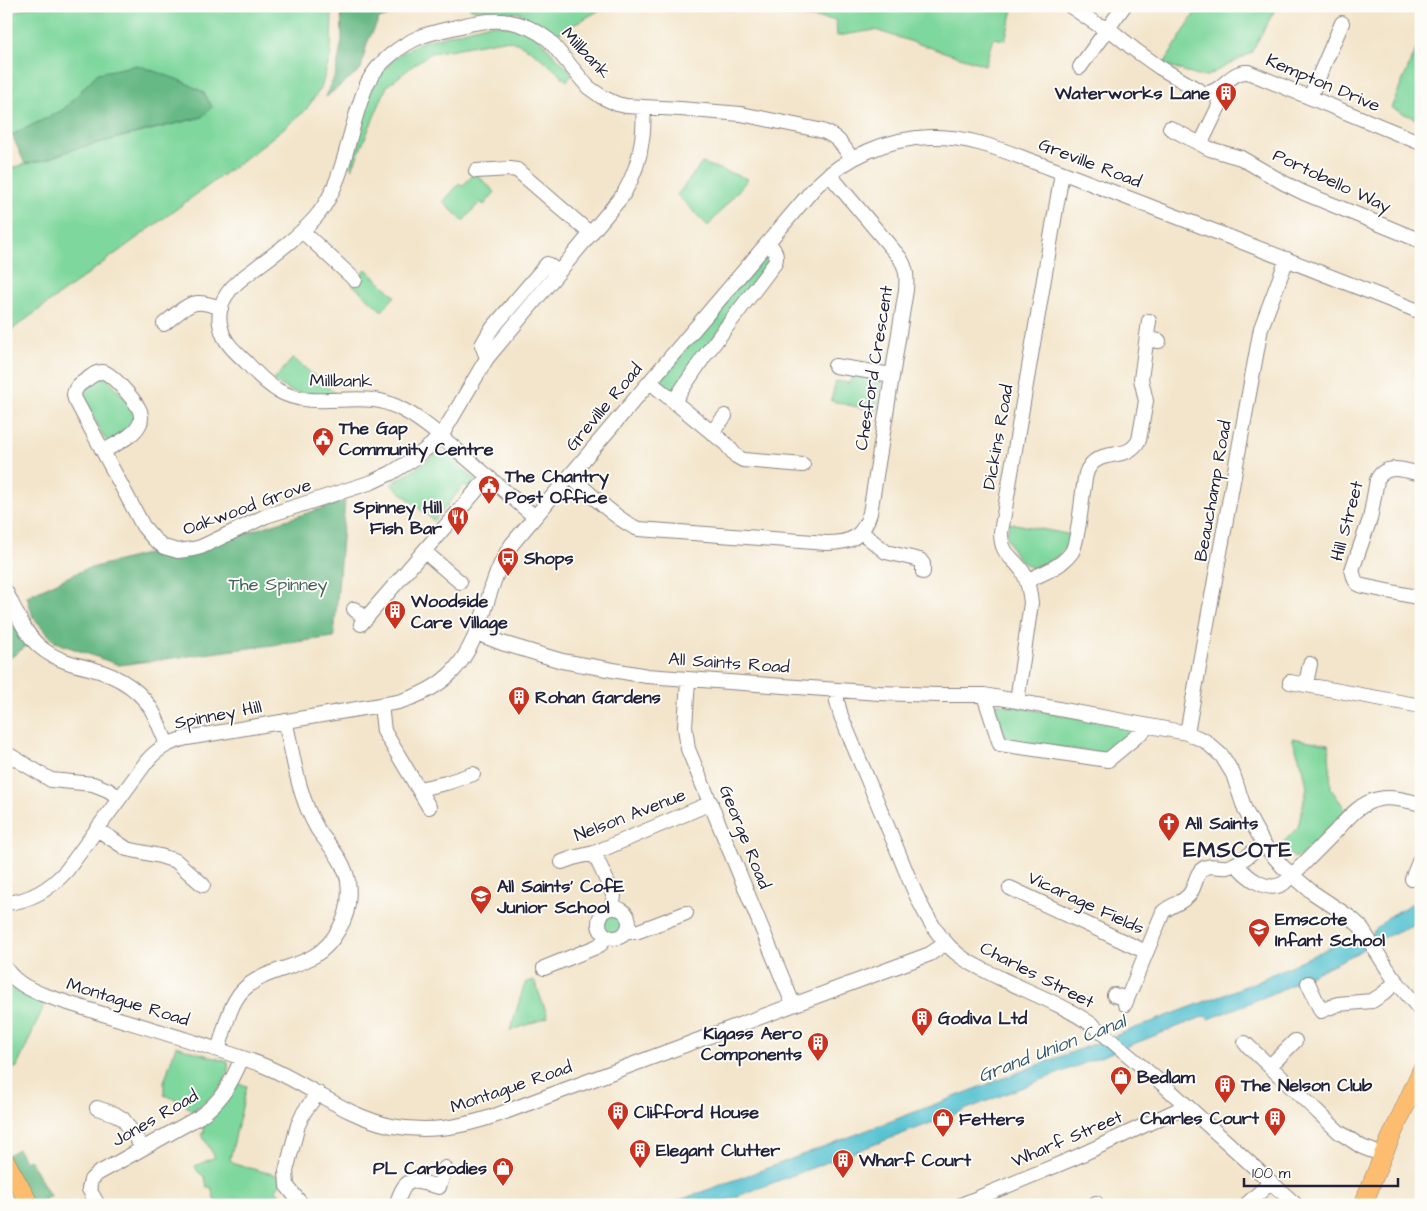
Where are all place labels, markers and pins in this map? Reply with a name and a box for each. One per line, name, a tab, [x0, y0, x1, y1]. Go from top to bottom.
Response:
place label: Waterworks Lane	[1054, 81, 1210, 106]
building icon: Waterworks Lane	[1214, 81, 1238, 112]
place label: The Gap Community Centre	[338, 416, 494, 463]
public building icon: The Gap Community Centre	[311, 426, 335, 457]
place label: The Chantry Post Office	[504, 464, 609, 510]
public building icon: The Chantry Post Office	[477, 474, 501, 505]
place label: Spinney Hill Fish Bar	[353, 495, 442, 541]
restaurant icon: Spinney Hill Fish Bar	[446, 505, 470, 536]
bus stop icon: Shops	[496, 546, 520, 577]
place label: Shops	[523, 546, 574, 571]
place label: Woodside Care Village	[410, 589, 508, 636]
building icon: Woodside Care Village	[383, 599, 407, 630]
building icon: Rohan Gardens	[507, 685, 531, 716]
place label: Rohan Gardens	[535, 685, 661, 710]
church icon: All Saints	[1157, 811, 1181, 842]
place label: All Saints	[1185, 811, 1258, 836]
place label: All Saints' CofE Junior School	[496, 874, 625, 920]
school or university icon: All Saints' CofE Junior School	[469, 884, 493, 915]
place label: Emscote Infant School	[1275, 907, 1385, 953]
school or university icon: Emscote Infant School	[1247, 917, 1271, 948]
building icon: Godiva Ltd	[910, 1006, 934, 1037]
place label: Godiva Ltd	[938, 1006, 1028, 1031]
place label: Kigass Aero Components	[701, 1021, 803, 1067]
building icon: Kigass Aero Components	[806, 1031, 830, 1062]
shop icon: Bedlam	[1109, 1065, 1133, 1096]
place label: Bedlam	[1137, 1065, 1196, 1090]
building icon: The Nelson Club	[1213, 1073, 1237, 1104]
place label: The Nelson Club	[1240, 1073, 1373, 1098]
building icon: Clifford House	[606, 1100, 630, 1131]
place label: Clifford House	[634, 1100, 759, 1125]
place label: Charles Court	[1140, 1106, 1260, 1131]
building icon: Charles Court	[1263, 1106, 1287, 1137]
shop icon: Fetters	[931, 1107, 955, 1138]
place label: Fetters	[959, 1107, 1024, 1132]
building icon: Elegant Clutter	[628, 1138, 652, 1169]
place label: Elegant Clutter	[656, 1138, 780, 1164]
building icon: Wharf Court	[831, 1148, 855, 1179]
place label: Wharf Court	[858, 1148, 972, 1173]
place label: PL Carbodies	[373, 1156, 487, 1181]
shop icon: PL Carbodies	[491, 1156, 515, 1187]

